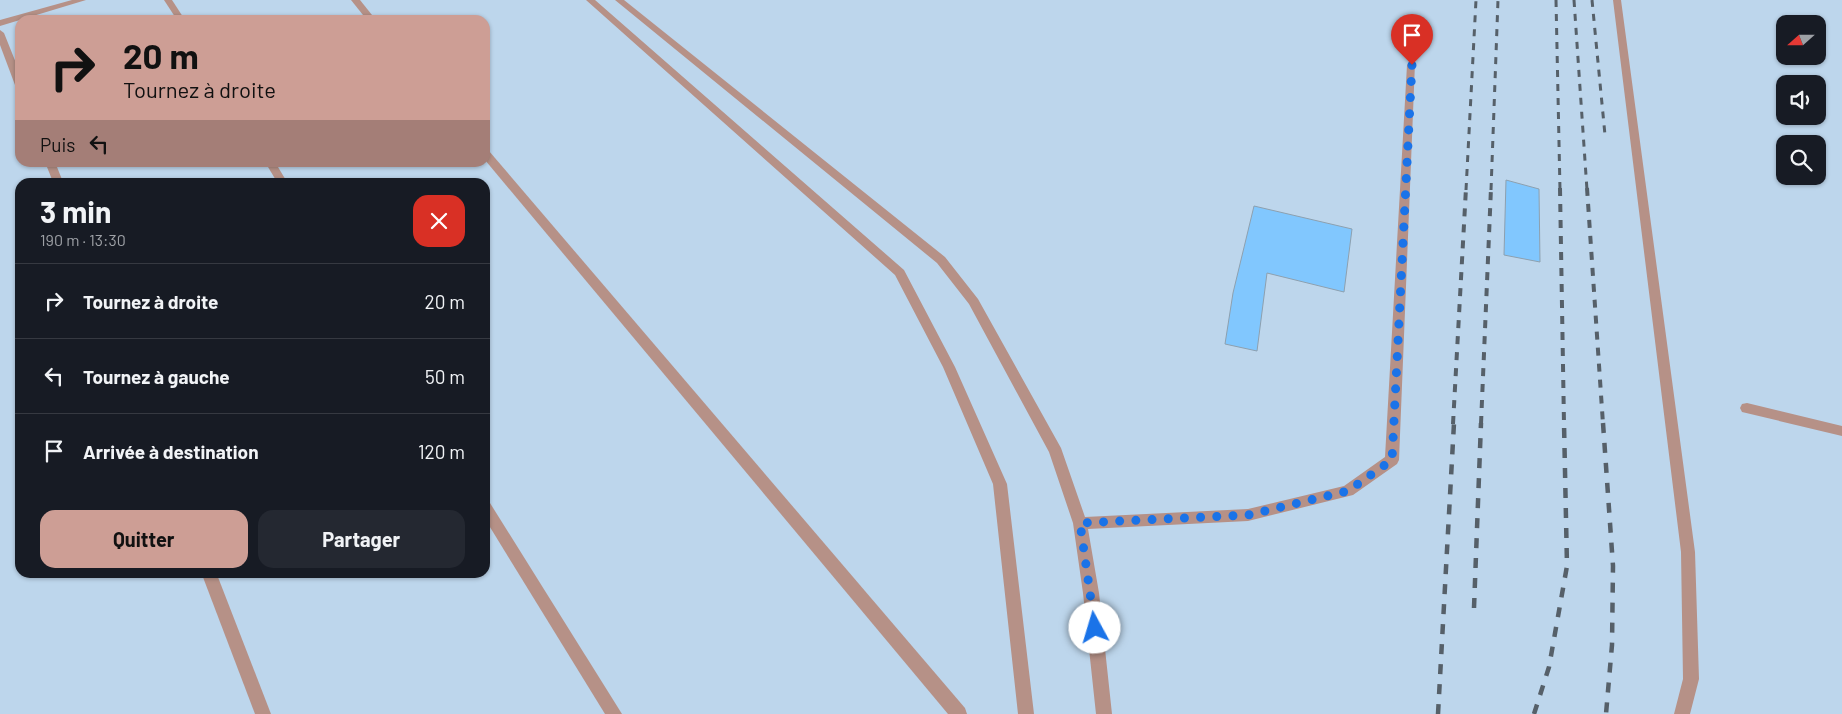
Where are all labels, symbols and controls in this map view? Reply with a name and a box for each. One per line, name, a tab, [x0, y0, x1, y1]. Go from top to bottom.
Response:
pin	[1391, 14, 1433, 65]
north arrow	[1776, 15, 1826, 65]
map controls	[1776, 15, 1826, 185]
icon: arrive	[1398, 21, 1426, 49]
text: 20 m	[123, 34, 199, 76]
icon: right	[40, 35, 105, 100]
button: sound	[1776, 75, 1826, 125]
text: Tournez à droite	[123, 76, 276, 102]
icon: left	[85, 130, 113, 158]
text: Puis	[40, 133, 75, 156]
button: search	[1776, 135, 1826, 185]
text: 3 min	[40, 193, 111, 229]
button: close	[413, 195, 465, 247]
text: 190 m · 13:30	[40, 230, 126, 249]
icon: right	[40, 287, 68, 315]
text: Tournez à droite	[83, 290, 219, 313]
text: 20 m	[425, 290, 465, 313]
icon: left	[40, 362, 68, 390]
text: Tournez à gauche	[83, 365, 230, 388]
text: 50 m	[425, 365, 465, 388]
icon: arrive	[40, 437, 68, 465]
text: Arrivée à destination	[83, 440, 259, 463]
text: 120 m	[418, 440, 465, 463]
button: Quitter	[40, 510, 248, 568]
button: Partager	[258, 510, 465, 568]
position arrow	[1068, 601, 1120, 653]

